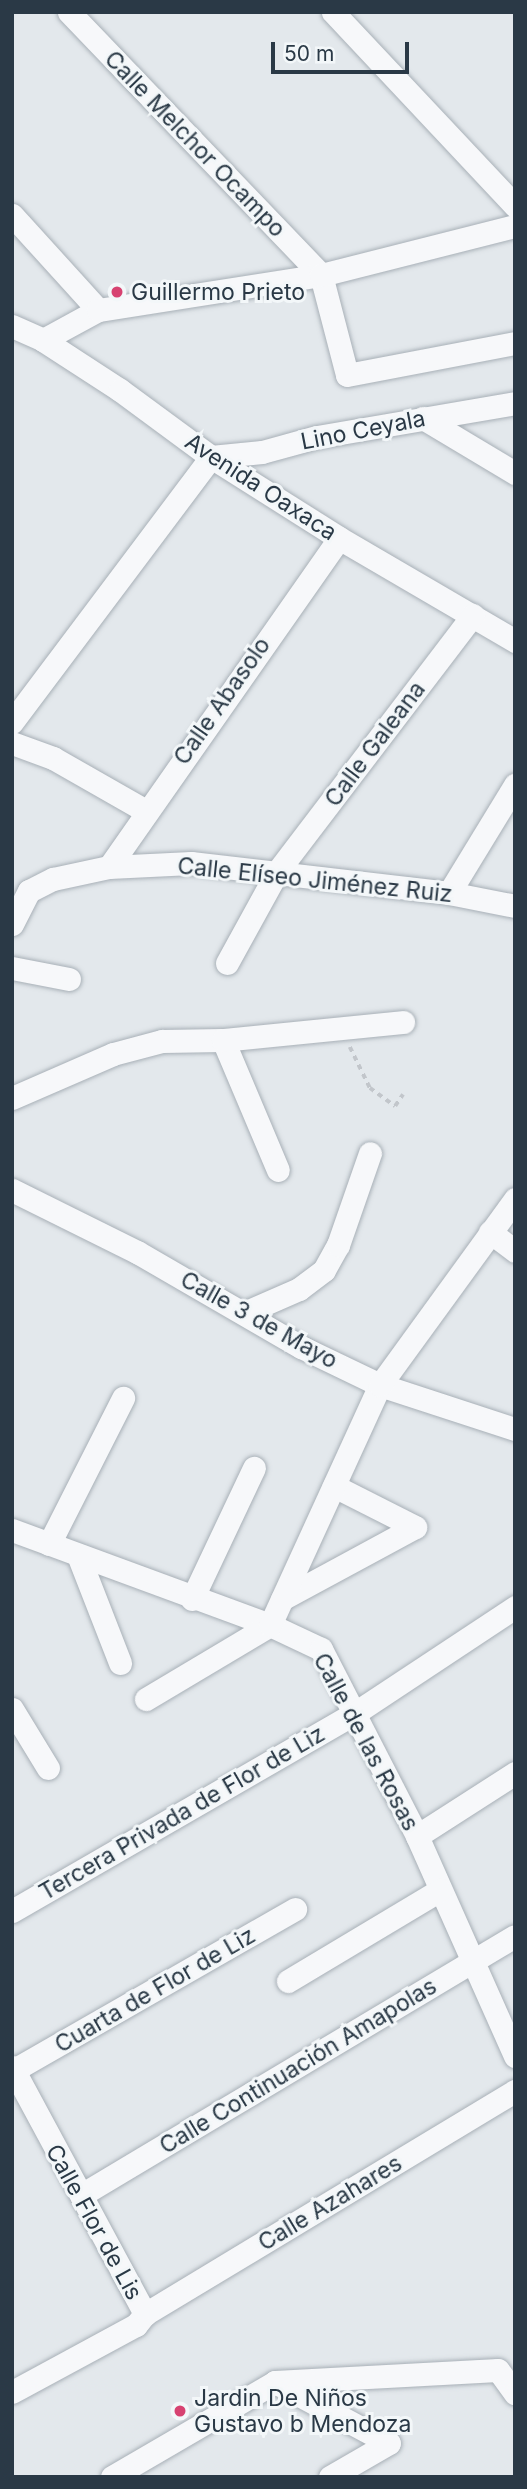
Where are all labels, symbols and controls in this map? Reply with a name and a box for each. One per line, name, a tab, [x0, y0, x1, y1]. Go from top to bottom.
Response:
scale bar	[275, 28, 413, 72]
text: 50 m	[284, 41, 334, 66]
street label: Calle Melchor Ocampo	[99, 45, 291, 243]
place label: Guillermo Prieto	[131, 278, 305, 306]
marker: Guillermo Prieto	[109, 284, 125, 300]
street label: Lino Ceyala	[298, 404, 428, 456]
street label: Avenida Oaxaca	[180, 428, 342, 546]
street label: Calle Abasolo	[168, 632, 276, 770]
street label: Calle Galeana	[319, 676, 431, 812]
street label: Calle Elíseo Jiménez Ruiz	[176, 852, 454, 908]
street label: Calle 3 de Mayo	[176, 1266, 342, 1374]
street label: Calle de las Rosas	[308, 1648, 424, 1836]
street label: Tercera Privada de Flor de Liz	[34, 1720, 330, 1906]
street label: Cuarta de Flor de Liz	[50, 1921, 260, 2059]
street label: Calle Continuación Amapolas	[155, 1972, 441, 2160]
street label: Calle Flor de Lis	[40, 2139, 148, 2305]
street label: Calle Azahares	[253, 2149, 407, 2257]
place label: Jardin De Niños Gustavo b Mendoza	[194, 2384, 411, 2438]
marker: Jardin De Niños Gustavo b Mendoza	[172, 2403, 188, 2419]

